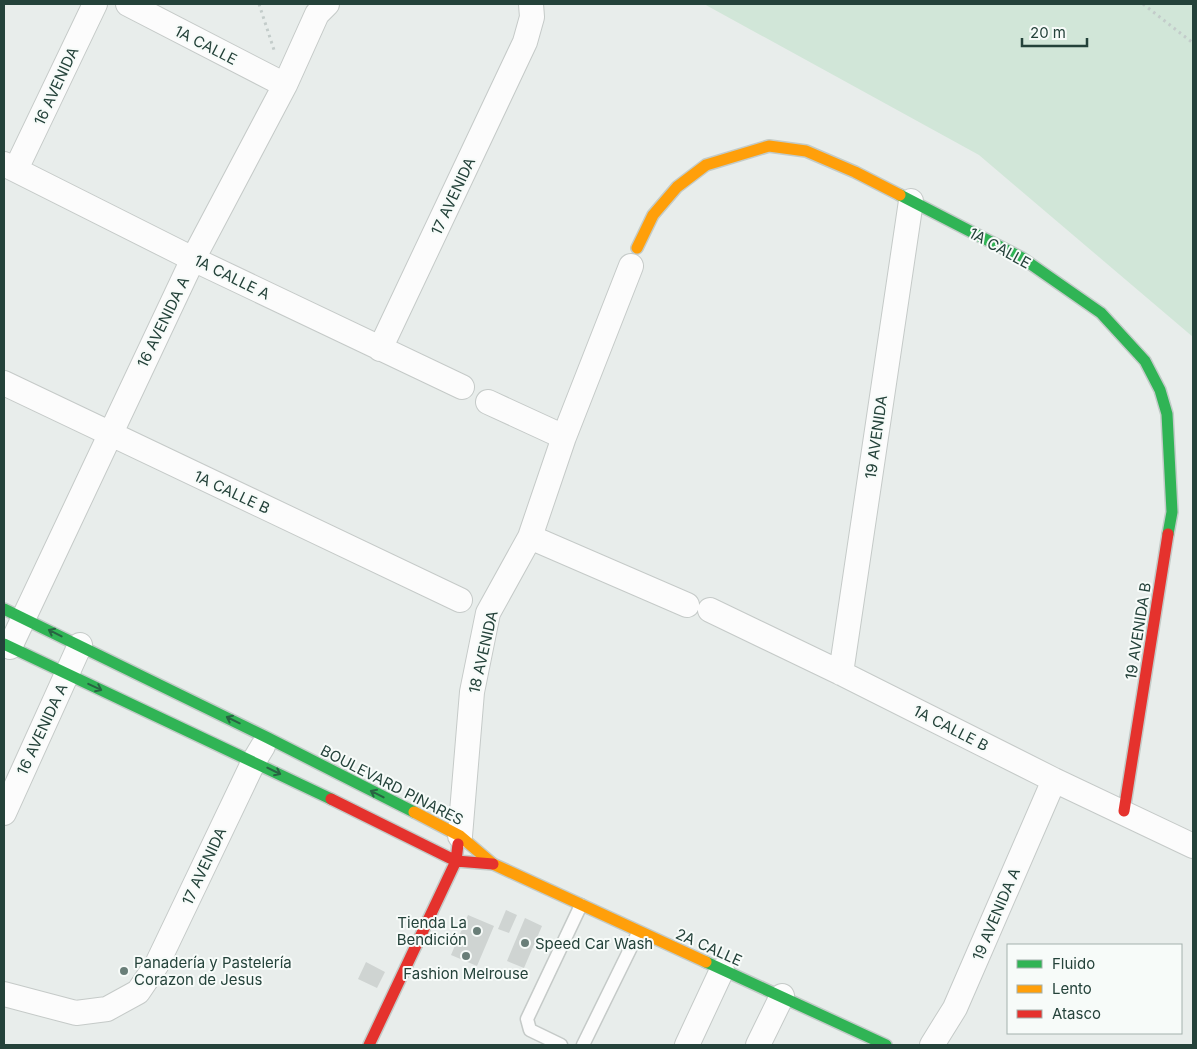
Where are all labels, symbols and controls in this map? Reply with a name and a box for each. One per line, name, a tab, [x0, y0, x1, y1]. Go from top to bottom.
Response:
scale bar	[1022, 15, 1087, 47]
street label: 1A CALLE	[172, 21, 240, 69]
text: 20 m	[1030, 23, 1066, 42]
street label: 16 AVENIDA	[30, 44, 82, 128]
street label: 17 AVENIDA	[427, 154, 479, 238]
street label: 1A CALLE	[966, 223, 1034, 273]
street label: 1A CALLE A	[191, 250, 273, 304]
street label: 16 AVENIDA A	[133, 273, 193, 371]
street label: 19 AVENIDA	[861, 394, 891, 480]
street label: 1A CALLE B	[191, 466, 273, 518]
street label: 19 AVENIDA B	[1121, 581, 1155, 681]
street label: 18 AVENIDA	[464, 609, 502, 695]
one-way arrow	[48, 628, 63, 638]
street label: 16 AVENIDA A	[12, 680, 72, 778]
one-way arrow	[87, 683, 102, 692]
street label: 1A CALLE B	[910, 701, 992, 755]
one-way arrow	[225, 715, 240, 725]
street label: BOULEVARD PINARES	[317, 741, 467, 829]
one-way arrow	[266, 767, 281, 776]
one-way arrow	[370, 789, 385, 799]
street label: 17 AVENIDA	[178, 824, 230, 908]
street label: 19 AVENIDA A	[968, 865, 1024, 963]
place label: Tienda La Bendición	[397, 913, 467, 949]
street label: 2A CALLE	[673, 924, 745, 970]
marker: Tienda La Bendición	[471, 925, 483, 937]
place label: Speed Car Wash	[535, 934, 653, 953]
marker: Speed Car Wash	[519, 937, 531, 949]
legend	[1007, 944, 1182, 1034]
marker: Fashion Melrouse	[460, 950, 472, 962]
place label: Panadería y Pastelería Corazon de Jesus	[134, 953, 292, 989]
text: Fluido	[1052, 954, 1095, 973]
place label: Fashion Melrouse	[403, 964, 529, 983]
marker: Panadería y Pastelería Corazon de Jesus	[118, 965, 130, 977]
text: Lento	[1052, 979, 1092, 998]
text: Atasco	[1052, 1004, 1101, 1023]

